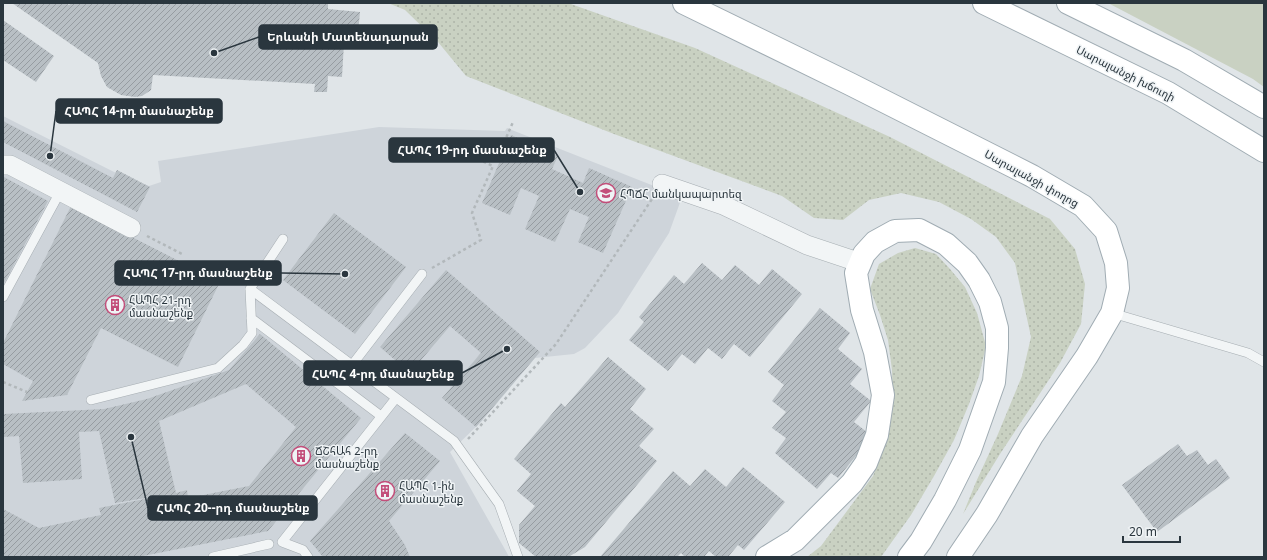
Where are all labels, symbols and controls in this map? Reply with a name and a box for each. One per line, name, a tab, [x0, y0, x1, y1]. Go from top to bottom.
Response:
callout: Երևանի Մատենադարան	[259, 25, 437, 49]
text: Երևանի Մատենադարան	[267, 28, 429, 45]
street label: Սարալանջի խճուղի	[1074, 41, 1178, 105]
callout: ՀԱՊՀ 14-րդ մասնաշենք	[56, 99, 222, 123]
text: ՀԱՊՀ 14-րդ մասնաշենք	[64, 102, 214, 119]
callout: ՀԱՊՀ 19-րդ մասնաշենք	[389, 138, 554, 162]
text: ՀԱՊՀ 19-րդ մասնաշենք	[397, 141, 547, 158]
street label: Սարալանջի փողոց	[982, 146, 1082, 210]
school or university icon: ՀՊՃՀ մանկապարտեզ	[595, 182, 617, 204]
place label: ՀՊՃՀ մանկապարտեզ	[620, 186, 743, 201]
callout: ՀԱՊՀ 17-րդ մասնաշենք	[115, 261, 281, 285]
text: ՀԱՊՀ 17-րդ մասնաշենք	[123, 264, 273, 281]
place label: ՀԱՊՀ 21-րդ մասնաշենք	[129, 292, 193, 320]
building icon: ՀԱՊՀ 21-րդ մասնաշենք	[104, 294, 126, 316]
callout: ՀԱՊՀ 4-րդ մասնաշենք	[304, 361, 462, 385]
text: ՀԱՊՀ 4-րդ մասնաշենք	[312, 365, 454, 382]
place label: ՃՇհԱհ 2-րդ մասնաշենք	[315, 443, 379, 471]
building icon: ՃՇհԱհ 2-րդ մասնաշենք	[290, 445, 312, 467]
place label: ՀԱՊՀ 1-ին մասնաշենք	[399, 478, 463, 506]
building icon: ՀԱՊՀ 1-ին մասնաշենք	[374, 480, 396, 502]
callout: ՀԱՊՀ 20--րդ մասնաշենք	[148, 496, 317, 520]
text: ՀԱՊՀ 20--րդ մասնաշենք	[156, 499, 310, 516]
scale bar	[1123, 518, 1180, 544]
text: 20 m	[1129, 523, 1157, 540]

